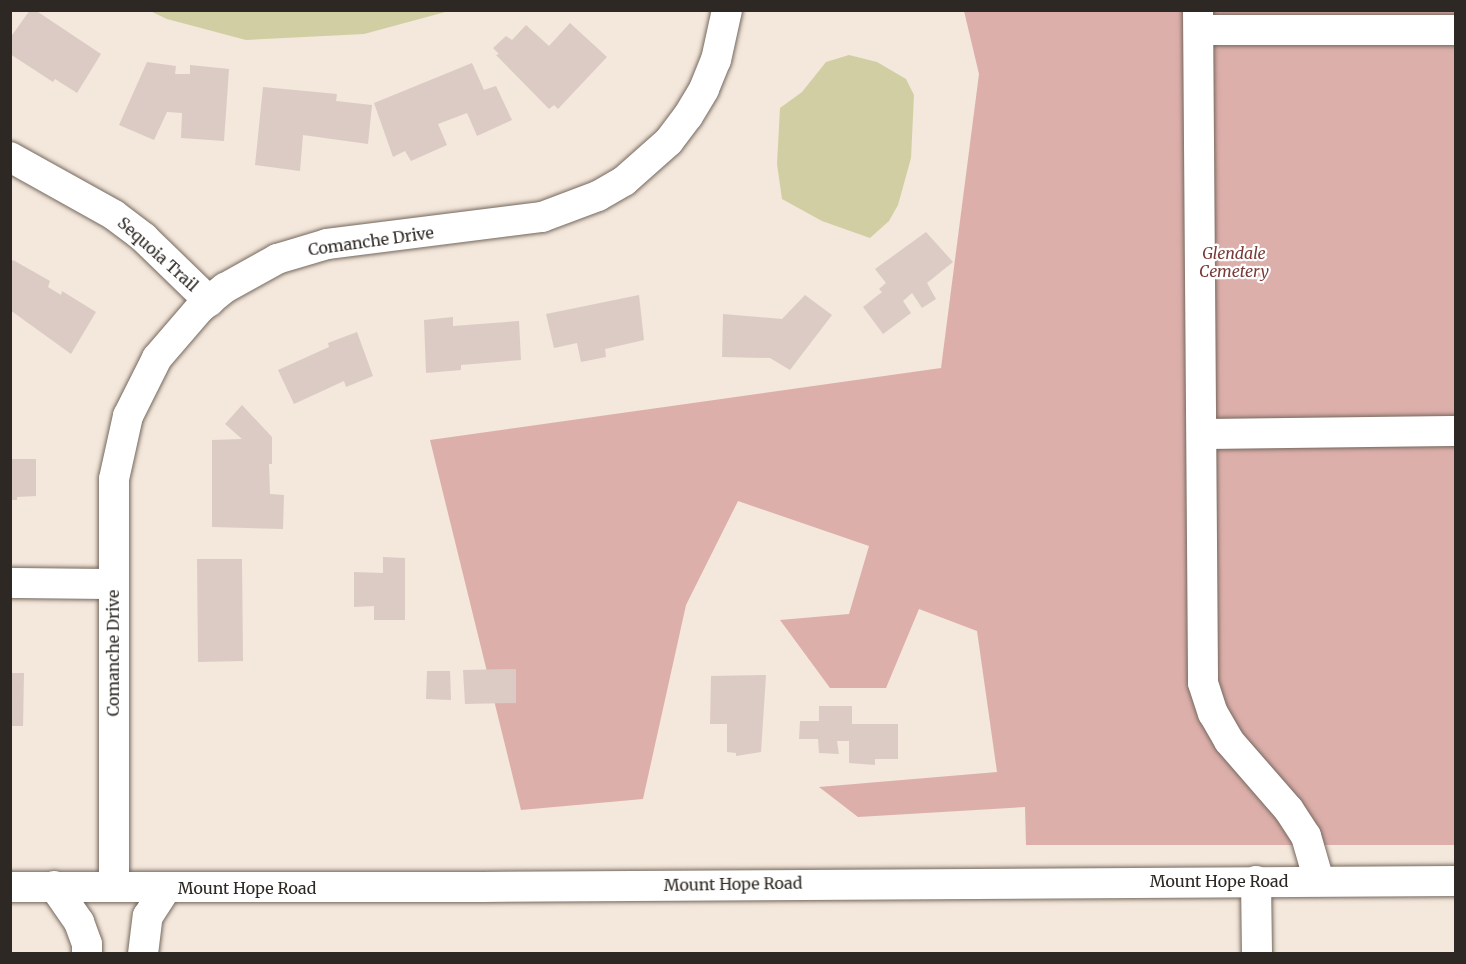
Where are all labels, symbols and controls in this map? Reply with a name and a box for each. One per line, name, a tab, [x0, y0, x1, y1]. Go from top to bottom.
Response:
street label: Sequoia Trail	[114, 213, 202, 295]
street label: Comanche Drive	[307, 223, 435, 259]
park label: Glendale Cemetery	[1199, 243, 1269, 281]
street label: Comanche Drive	[103, 590, 123, 716]
street label: Mount Hope Road	[1150, 871, 1288, 891]
street label: Mount Hope Road	[664, 873, 802, 895]
street label: Mount Hope Road	[178, 878, 316, 898]

